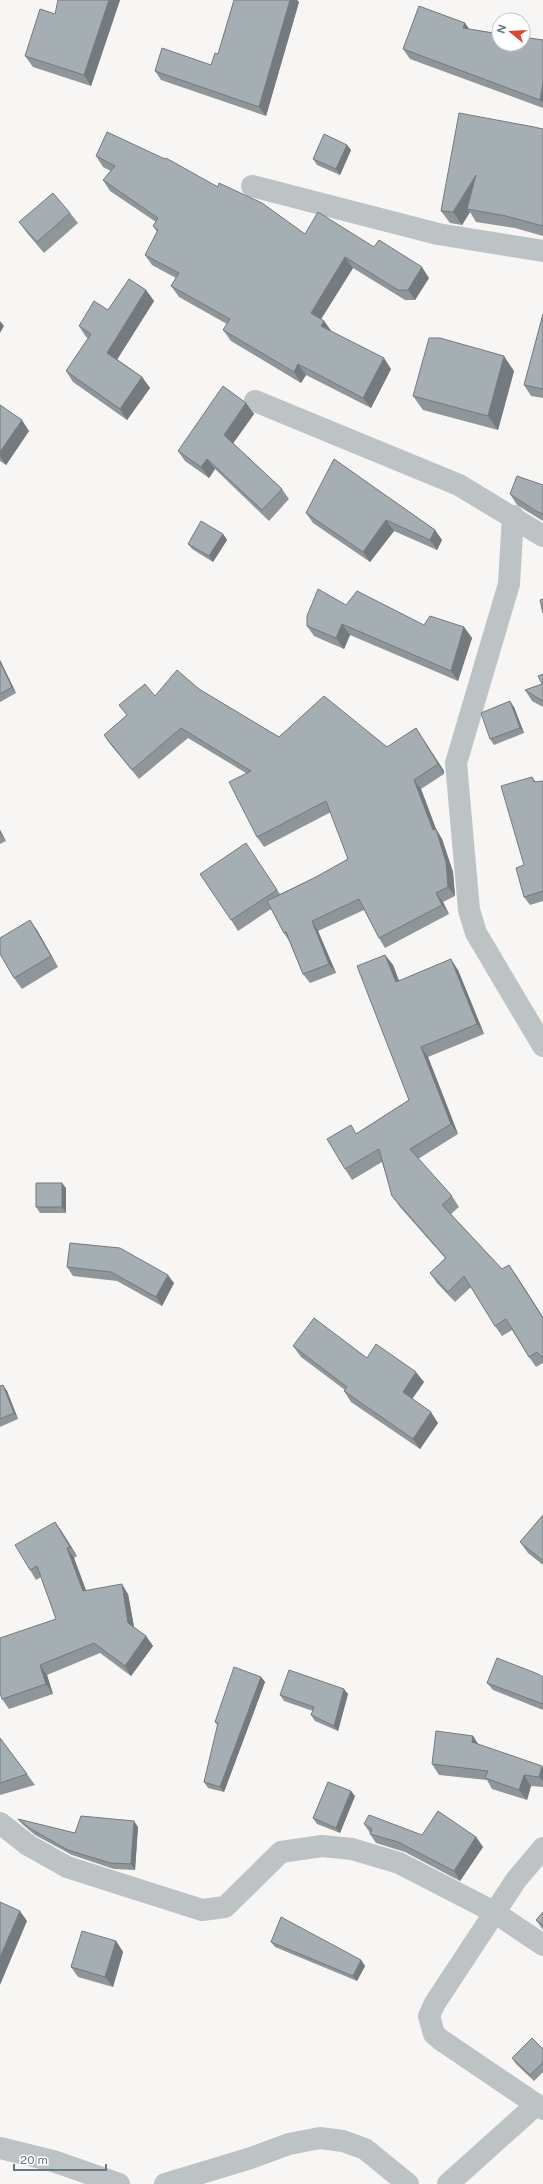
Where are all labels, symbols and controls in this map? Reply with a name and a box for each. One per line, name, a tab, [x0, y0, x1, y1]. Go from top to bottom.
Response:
north arrow	[491, 12, 531, 52]
text: N	[494, 23, 509, 35]
scale bar	[14, 2146, 106, 2172]
text: 20 m	[20, 2153, 48, 2167]

